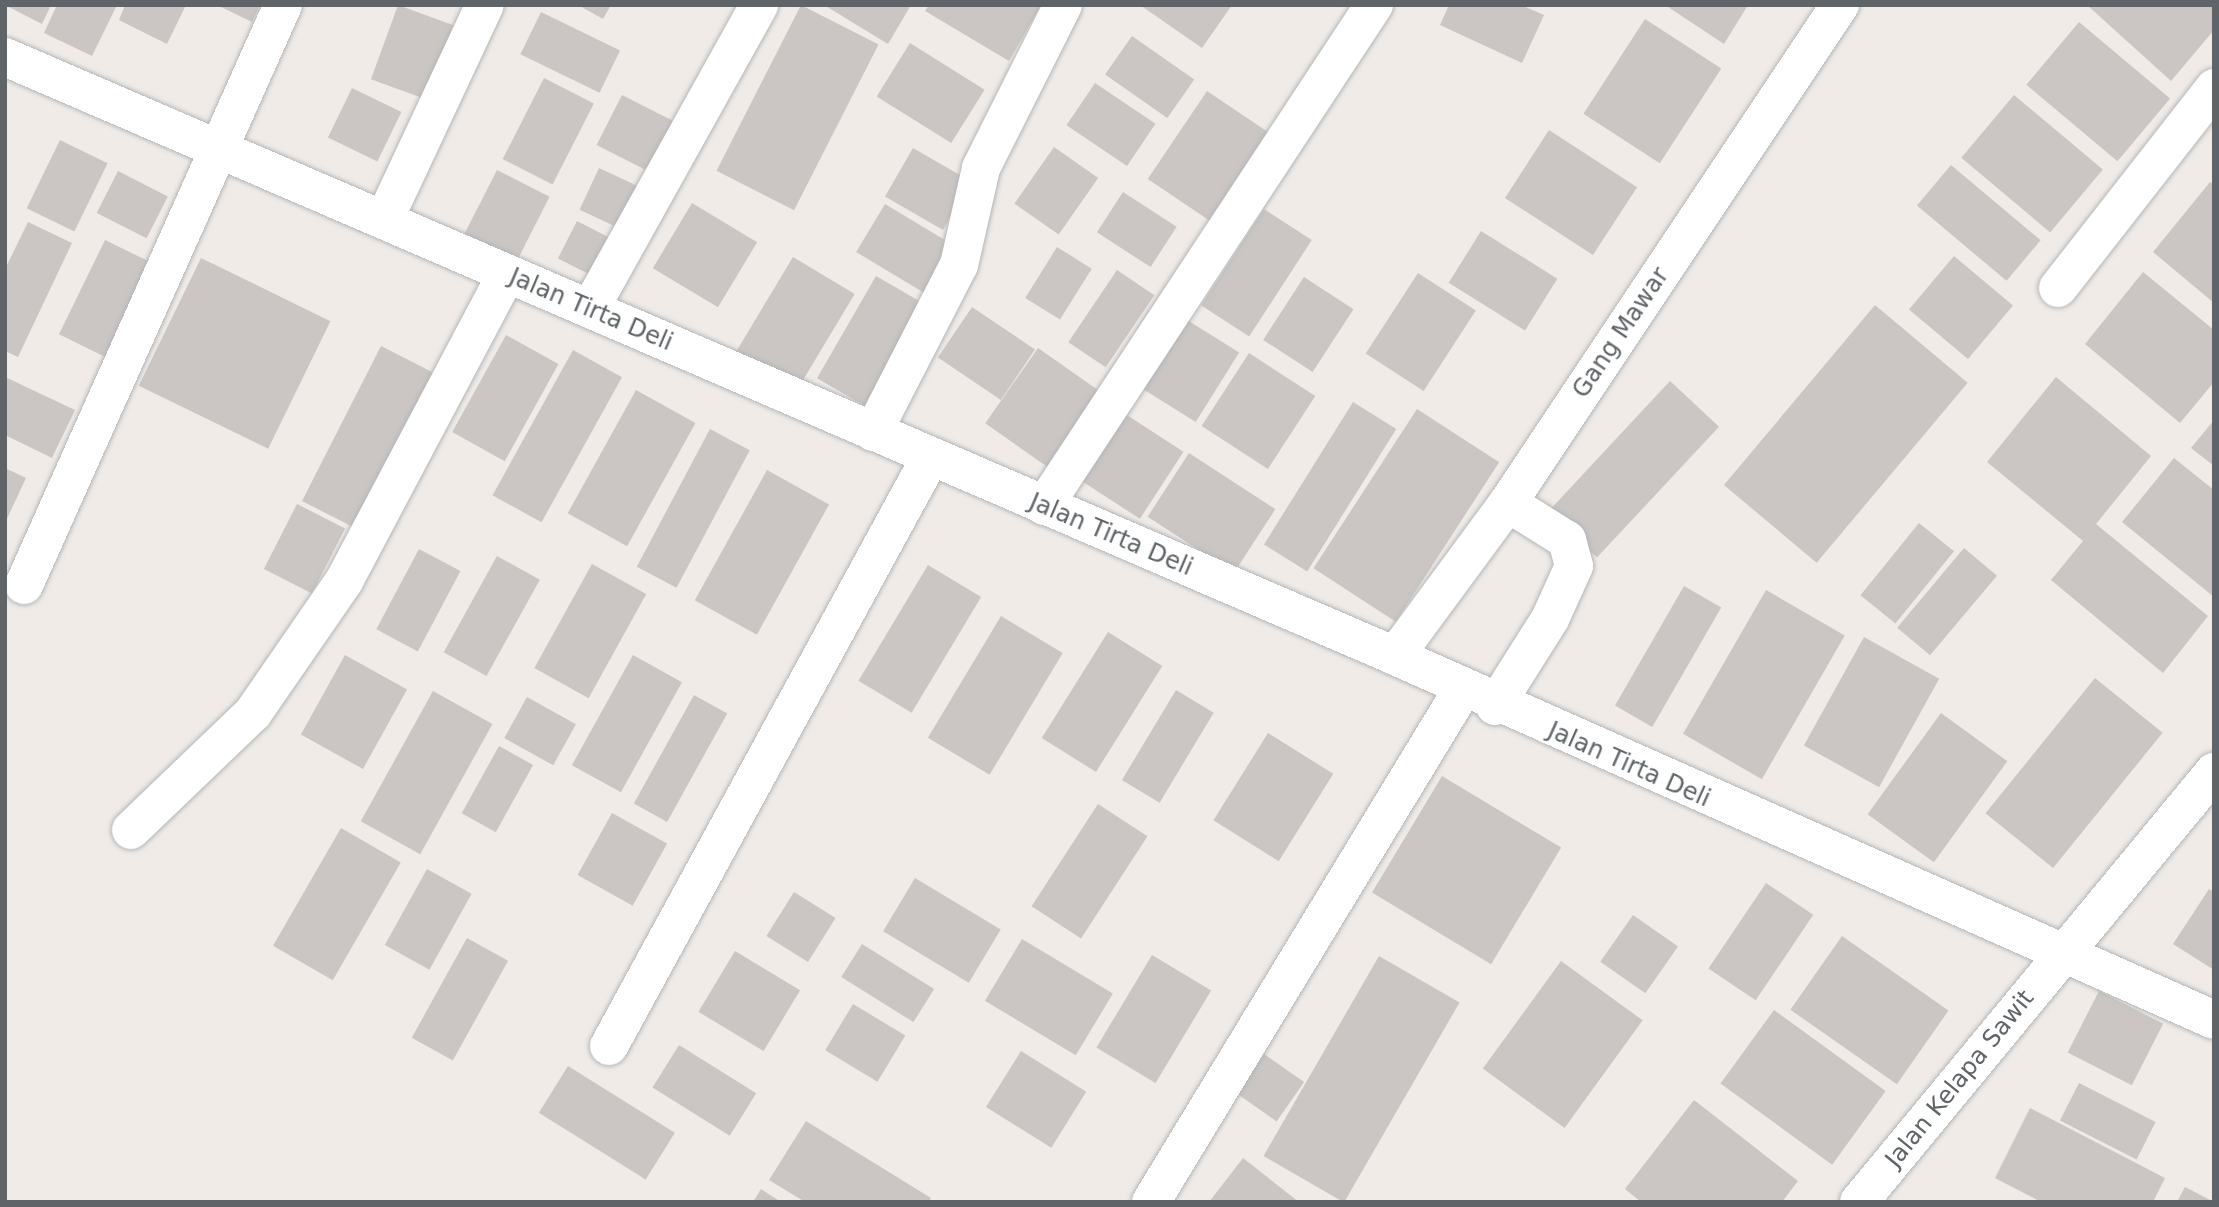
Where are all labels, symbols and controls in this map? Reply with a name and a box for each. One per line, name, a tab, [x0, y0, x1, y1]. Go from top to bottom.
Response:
street label: Gang Mawar	[1567, 262, 1675, 404]
street label: Jalan Tirta Deli	[505, 263, 677, 357]
street label: Jalan Tirta Deli	[1025, 488, 1197, 582]
street label: Jalan Tirta Deli	[1543, 716, 1715, 814]
street label: Jalan Kelapa Sawit	[1880, 984, 2040, 1174]

